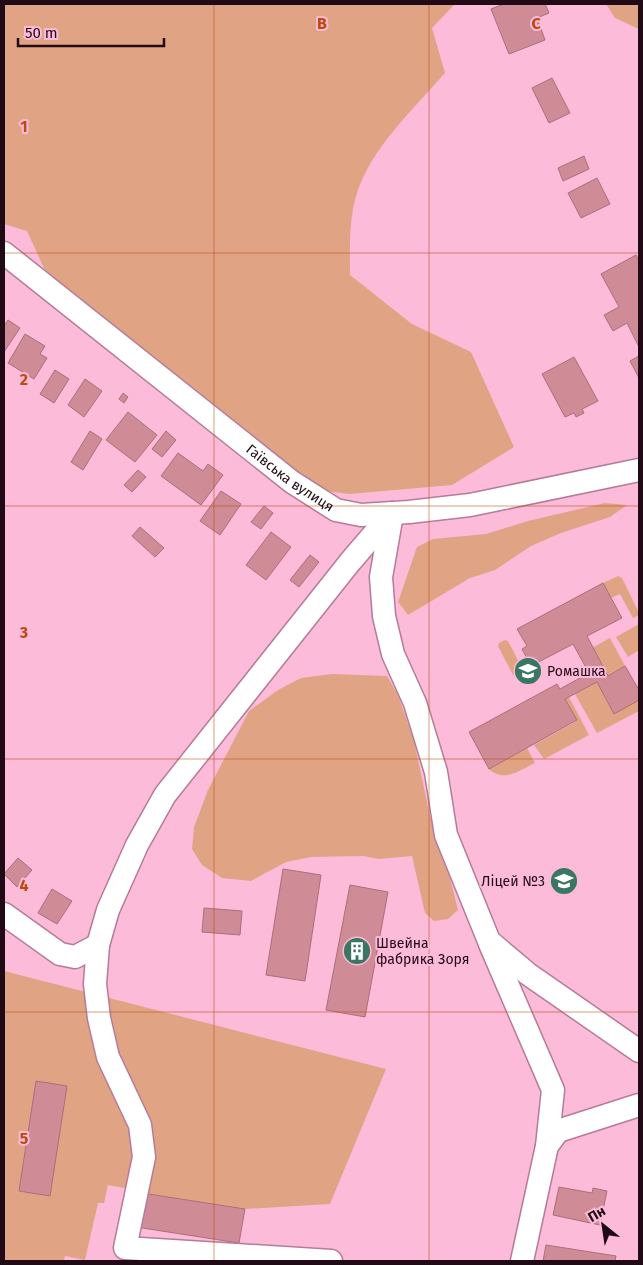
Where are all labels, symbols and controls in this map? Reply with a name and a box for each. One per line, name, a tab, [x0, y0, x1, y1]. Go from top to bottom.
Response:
text: B	[317, 14, 327, 33]
text: C	[531, 14, 541, 33]
scale bar	[18, 15, 164, 47]
text: 50 m	[25, 24, 58, 42]
text: 1	[20, 117, 28, 136]
text: 2	[20, 370, 28, 389]
street label: Гаївська вулиця	[242, 441, 337, 515]
text: 3	[19, 623, 28, 642]
school or university icon: Ромашка	[513, 656, 543, 686]
place label: Ромашка	[547, 663, 606, 680]
school or university icon: Ліцей №3	[549, 866, 579, 896]
place label: Ліцей №3	[481, 873, 545, 890]
text: 4	[19, 876, 29, 895]
place label: Швейна фабрика Зоря	[376, 935, 469, 968]
building icon: Швейна фабрика Зоря	[342, 936, 372, 966]
text: 5	[20, 1129, 29, 1148]
north arrow	[578, 1200, 628, 1250]
text: Пн	[585, 1202, 609, 1226]

